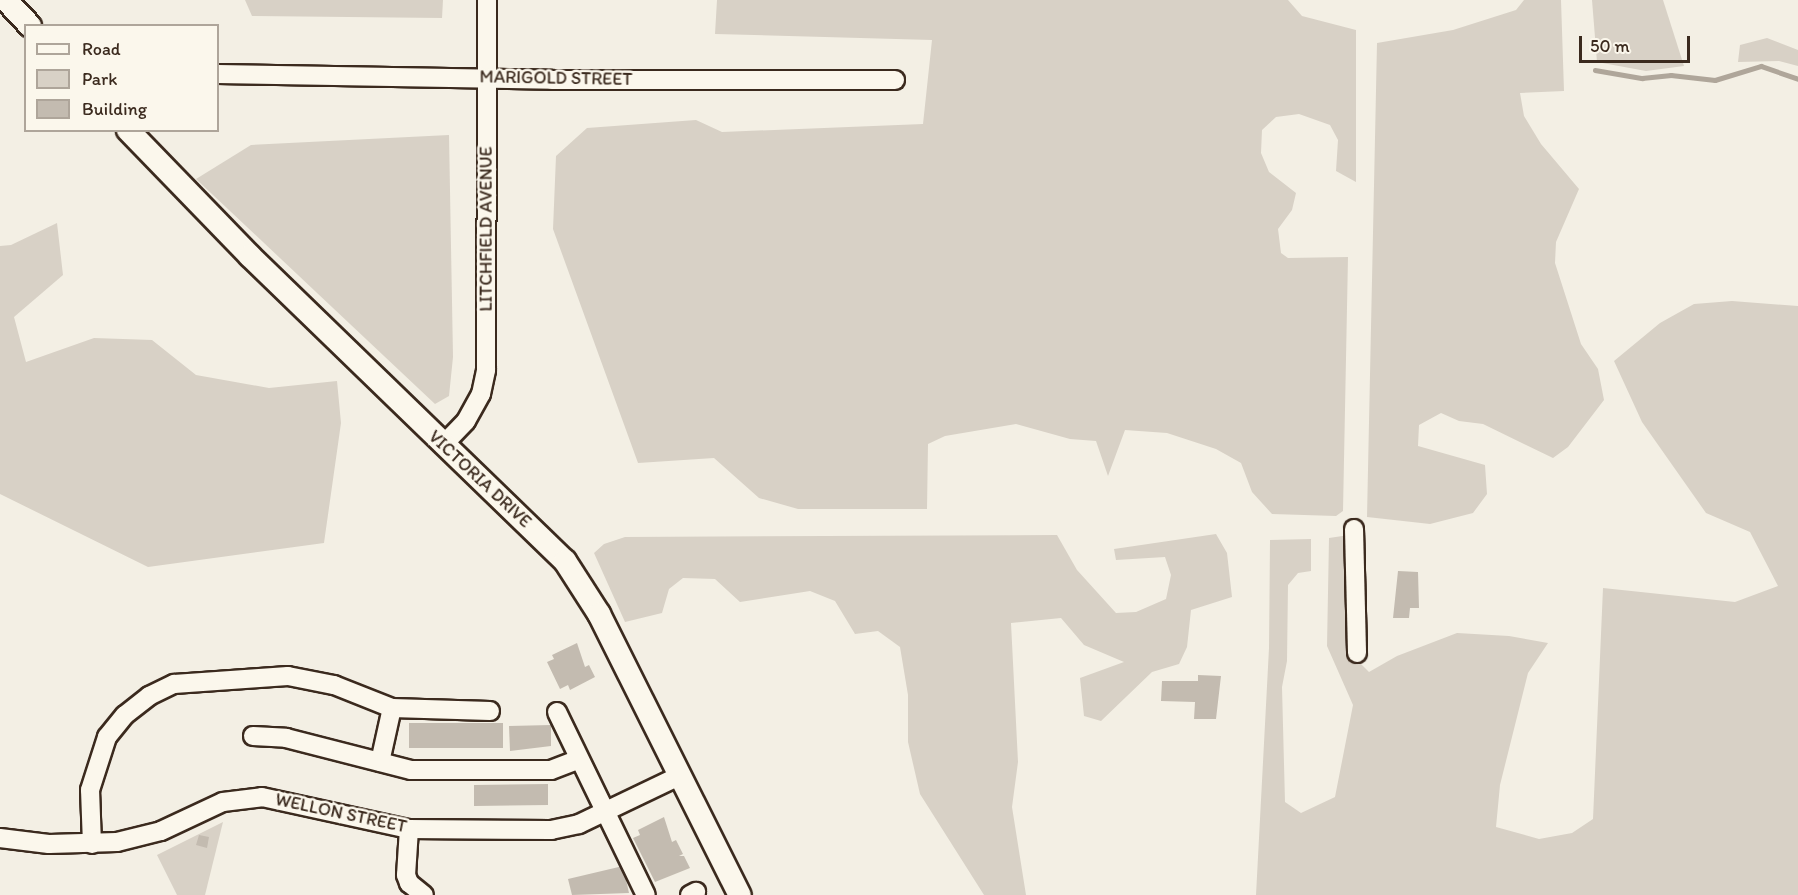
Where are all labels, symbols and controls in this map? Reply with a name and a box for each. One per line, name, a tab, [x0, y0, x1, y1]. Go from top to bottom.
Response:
legend	[24, 24, 219, 132]
scale bar	[1582, 24, 1693, 62]
text: 50 m	[1590, 35, 1630, 57]
text: Road	[82, 38, 121, 60]
street label: MARIGOLD STREET	[479, 66, 633, 90]
text: Park	[82, 68, 117, 90]
text: Building	[82, 98, 147, 120]
street label: LITCHFIELD AVENUE	[475, 147, 497, 311]
street label: VICTORIA DRIVE	[423, 425, 537, 533]
street label: WELLON STREET	[273, 788, 409, 838]

